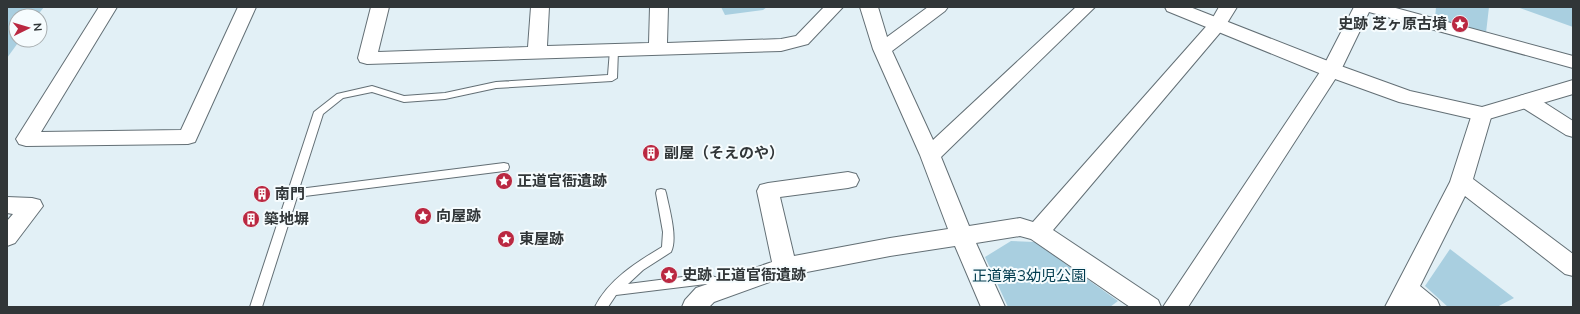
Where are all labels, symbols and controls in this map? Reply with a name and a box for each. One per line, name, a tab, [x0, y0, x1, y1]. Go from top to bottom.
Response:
north arrow	[8, 8, 48, 48]
place label: 史跡 芝ヶ原古墳	[1338, 14, 1447, 33]
place icon: 史跡 芝ヶ原古墳	[1450, 14, 1470, 34]
text: N	[31, 22, 45, 32]
building icon: 副屋（そえのや）	[641, 143, 661, 163]
place label: 副屋（そえのや）	[664, 143, 784, 162]
place icon: 正道官衙遺跡	[494, 171, 514, 191]
place label: 正道官衙遺跡	[517, 171, 607, 190]
building icon: 南門	[252, 184, 272, 204]
place label: 南門	[275, 184, 305, 203]
place icon: 向屋跡	[413, 206, 433, 226]
place label: 向屋跡	[436, 206, 481, 225]
building icon: 築地塀	[241, 209, 261, 229]
place label: 築地塀	[264, 209, 309, 228]
place icon: 東屋跡	[496, 229, 516, 249]
place label: 東屋跡	[519, 229, 564, 248]
place icon: 史跡 正道官衙遺跡	[659, 265, 679, 285]
place label: 史跡 正道官衙遺跡	[682, 265, 806, 284]
park label: 正道第3幼児公園	[972, 266, 1086, 285]

